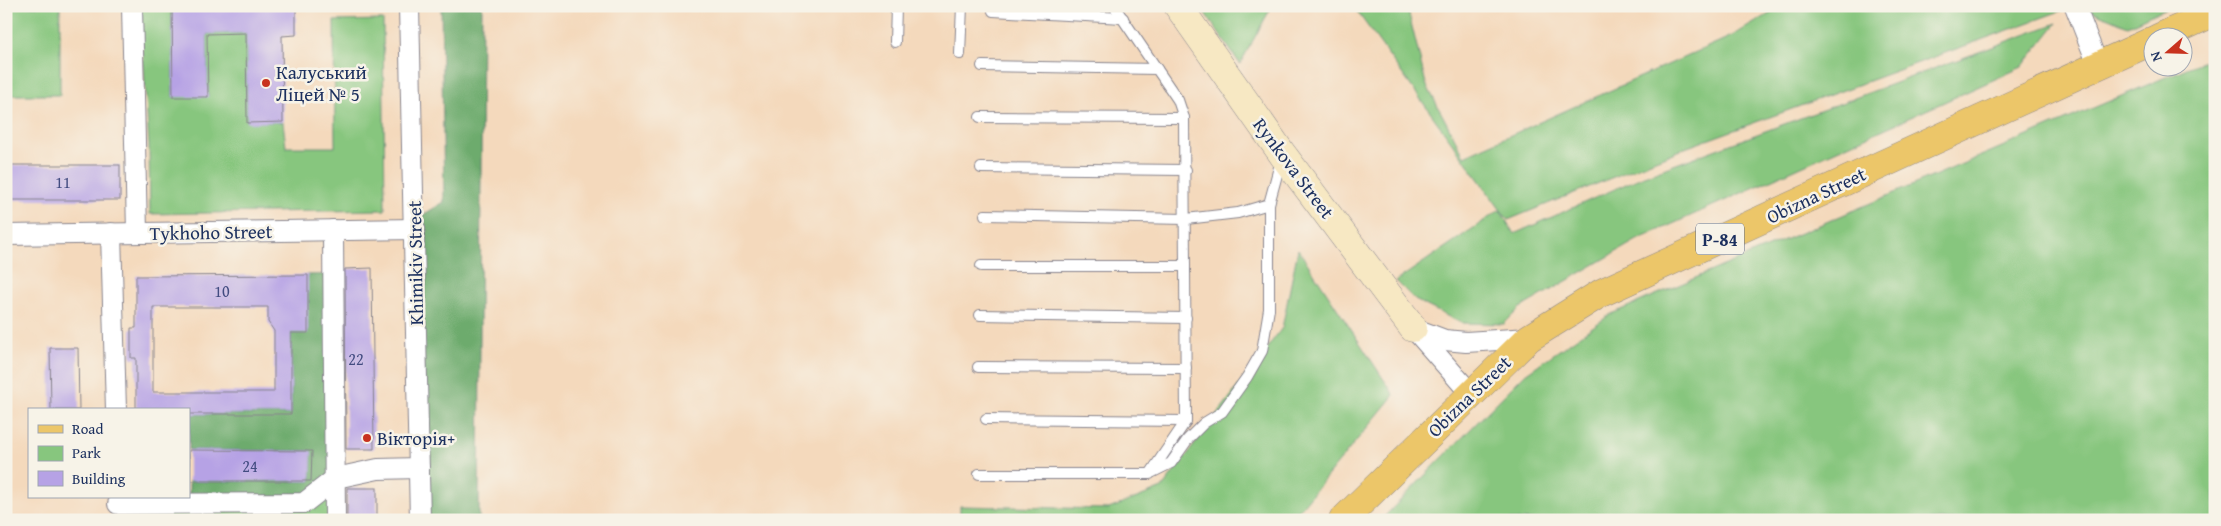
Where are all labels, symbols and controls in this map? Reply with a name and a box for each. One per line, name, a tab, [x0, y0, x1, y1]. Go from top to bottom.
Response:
north arrow	[2144, 28, 2194, 78]
text: N	[2145, 48, 2167, 64]
place label: Калуський Ліцей № 5	[276, 58, 367, 108]
marker: Калуський Ліцей № 5	[260, 77, 272, 89]
street label: Rynkova Street	[1247, 112, 1341, 225]
street label: Obizna Street	[1762, 160, 1871, 230]
house number: 11	[55, 170, 71, 194]
street label: Khimikiv Street	[400, 200, 430, 326]
street label: Tykhoho Street	[149, 217, 273, 247]
road number: Р-84	[1696, 223, 1744, 254]
house number: 10	[214, 279, 230, 303]
house number: 22	[348, 347, 364, 371]
street label: Obizna Street	[1421, 349, 1517, 443]
legend	[28, 408, 190, 498]
text: Road	[72, 418, 103, 439]
place label: Вікторія+	[377, 424, 455, 452]
marker: Вікторія+	[361, 432, 373, 444]
text: Park	[72, 442, 101, 463]
house number: 24	[242, 454, 258, 478]
text: Building	[72, 468, 126, 489]

